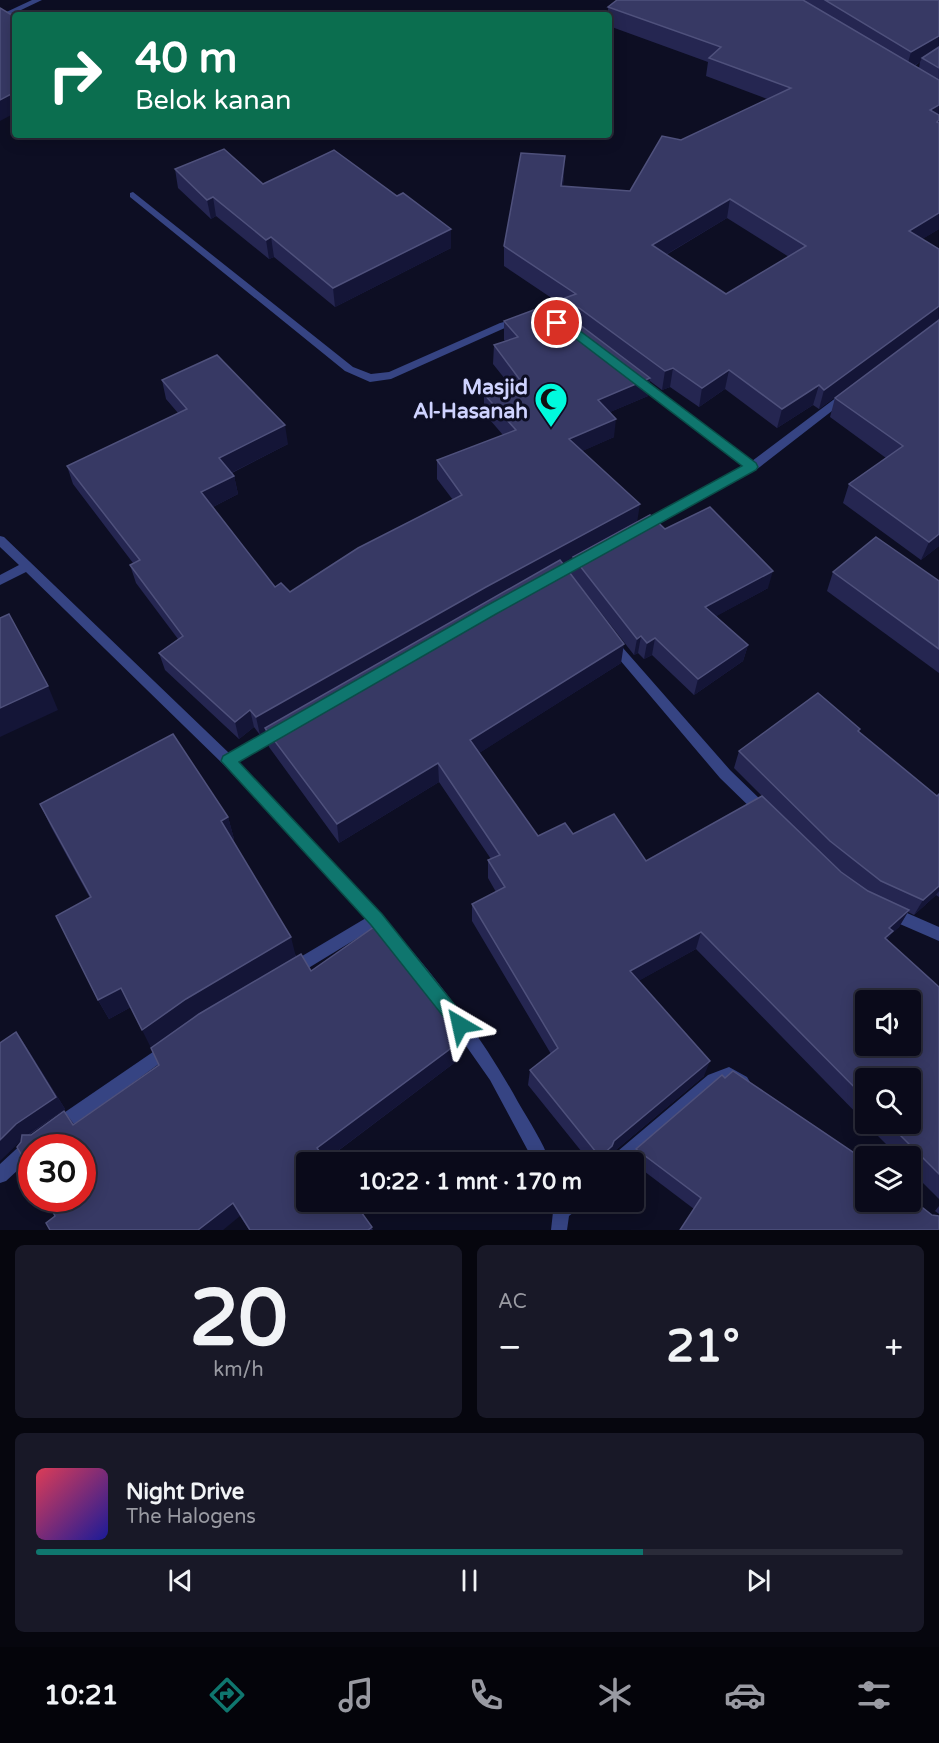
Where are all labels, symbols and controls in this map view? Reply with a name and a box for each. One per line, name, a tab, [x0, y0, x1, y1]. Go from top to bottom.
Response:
text: 40 m	[135, 33, 237, 84]
icon: right	[36, 36, 114, 114]
text: Belok kanan	[135, 84, 291, 117]
pin	[531, 297, 582, 348]
icon: arrive	[540, 306, 573, 339]
place label: Masjid Al-Hasanah	[413, 375, 528, 424]
mosque icon: Masjid Al-Hasanah	[533, 381, 569, 428]
map controls	[855, 990, 921, 1212]
button: sound	[855, 990, 921, 1056]
position arrow	[428, 993, 492, 1057]
button: search	[855, 1068, 921, 1134]
speed limit sign: 30	[18, 1134, 96, 1212]
button: layers	[855, 1146, 921, 1212]
text: 10:22 · 1 mnt · 170 m	[358, 1169, 582, 1195]
text: 20	[190, 1272, 287, 1366]
text: AC	[498, 1290, 527, 1314]
text: 21°	[666, 1320, 740, 1374]
text: −	[498, 1328, 522, 1367]
text: +	[884, 1328, 903, 1367]
text: km/h	[213, 1358, 264, 1382]
text: Night Drive	[126, 1479, 244, 1505]
text: The Halogens	[126, 1505, 256, 1529]
icon: previous	[164, 1564, 197, 1597]
icon: pause	[453, 1564, 486, 1597]
icon: next	[742, 1564, 775, 1597]
icon: directions	[206, 1674, 248, 1716]
icon: music	[335, 1674, 377, 1716]
icon: phone	[465, 1674, 507, 1716]
icon: climate	[594, 1674, 636, 1716]
icon: car	[724, 1674, 766, 1716]
icon: filters	[853, 1674, 895, 1716]
text: 10:21	[44, 1679, 119, 1712]

